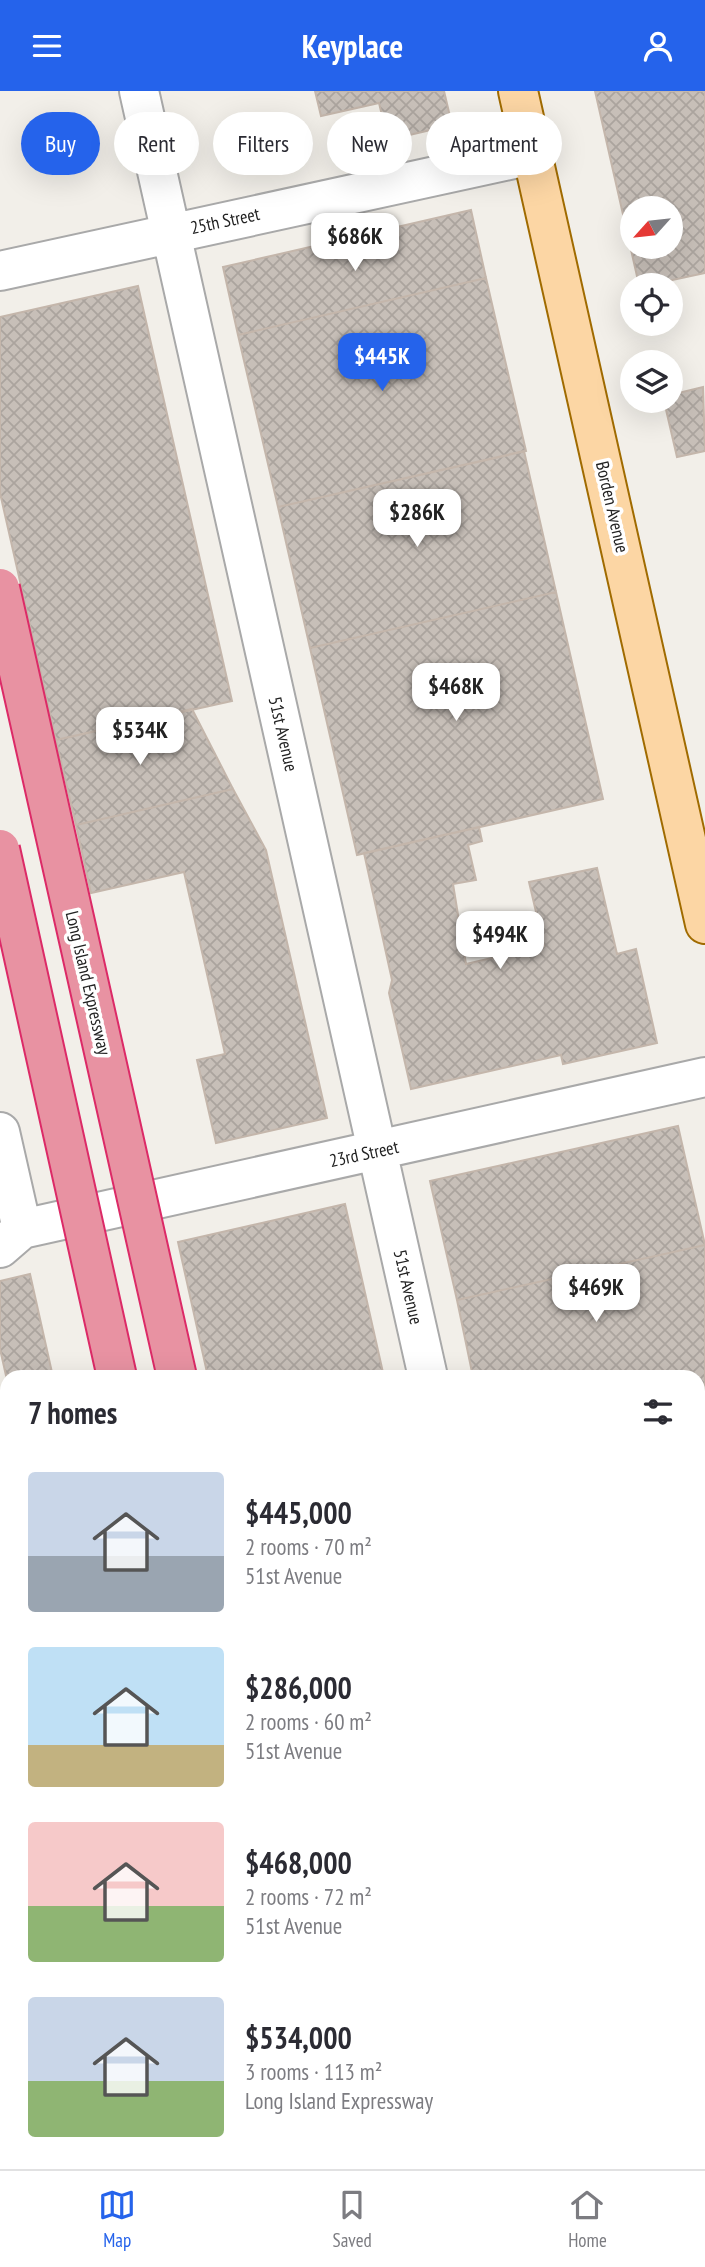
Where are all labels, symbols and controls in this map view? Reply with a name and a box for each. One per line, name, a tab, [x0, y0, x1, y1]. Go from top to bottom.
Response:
text: Keyplace	[302, 25, 403, 67]
icon: menu	[28, 27, 66, 65]
icon: person	[639, 27, 677, 65]
chip: Buy	[21, 112, 100, 175]
chip: Rent	[114, 112, 199, 175]
chip: Filters	[213, 112, 313, 175]
chip: New	[327, 112, 412, 175]
chip: Apartment	[426, 112, 562, 175]
north arrow	[620, 196, 682, 259]
map controls	[620, 196, 683, 413]
street label: 25th Street	[188, 202, 262, 239]
pin: $686K	[306, 213, 404, 273]
text: $686K	[327, 221, 383, 250]
button: locate	[620, 273, 683, 336]
pin: $445K	[333, 334, 431, 393]
text: $445K	[354, 341, 410, 370]
button: layers	[620, 350, 683, 413]
street label: Borden Avenue	[591, 459, 634, 555]
pin: $286K	[368, 489, 466, 549]
text: $286K	[389, 497, 445, 526]
pin: $468K	[407, 663, 505, 723]
text: $468K	[428, 671, 484, 700]
street label: 51st Avenue	[264, 694, 303, 774]
pin: $534K	[91, 707, 189, 767]
text: $534K	[112, 715, 168, 744]
street label: Long Island Expressway	[61, 909, 116, 1057]
pin: $494K	[451, 911, 549, 971]
text: $494K	[472, 919, 528, 948]
street label: 23rd Street	[327, 1135, 401, 1172]
street label: 51st Avenue	[389, 1247, 428, 1327]
pin: $469K	[547, 1265, 645, 1324]
text: $469K	[568, 1272, 624, 1301]
text: 7 homes	[28, 1393, 117, 1432]
icon: filters	[639, 1393, 677, 1431]
text: $445,000	[245, 1493, 352, 1532]
icon: home	[84, 1500, 168, 1584]
text: 2 rooms · 70 m²	[245, 1532, 372, 1561]
text: 51st Avenue	[245, 1561, 342, 1590]
text: $286,000	[245, 1668, 352, 1707]
icon: home	[84, 1675, 168, 1759]
text: 2 rooms · 60 m²	[245, 1707, 372, 1736]
text: 51st Avenue	[245, 1736, 342, 1765]
text: $468,000	[245, 1843, 352, 1882]
icon: home	[84, 1850, 168, 1934]
text: 2 rooms · 72 m²	[245, 1882, 372, 1911]
text: 51st Avenue	[245, 1911, 342, 1940]
text: $534,000	[245, 2018, 352, 2057]
icon: home	[84, 2025, 168, 2109]
text: 3 rooms · 113 m²	[245, 2057, 382, 2086]
text: Long Island Expressway	[245, 2086, 433, 2115]
tab: Map	[98, 2186, 136, 2252]
tab: Saved	[333, 2186, 372, 2252]
tab: Home	[568, 2186, 607, 2252]

